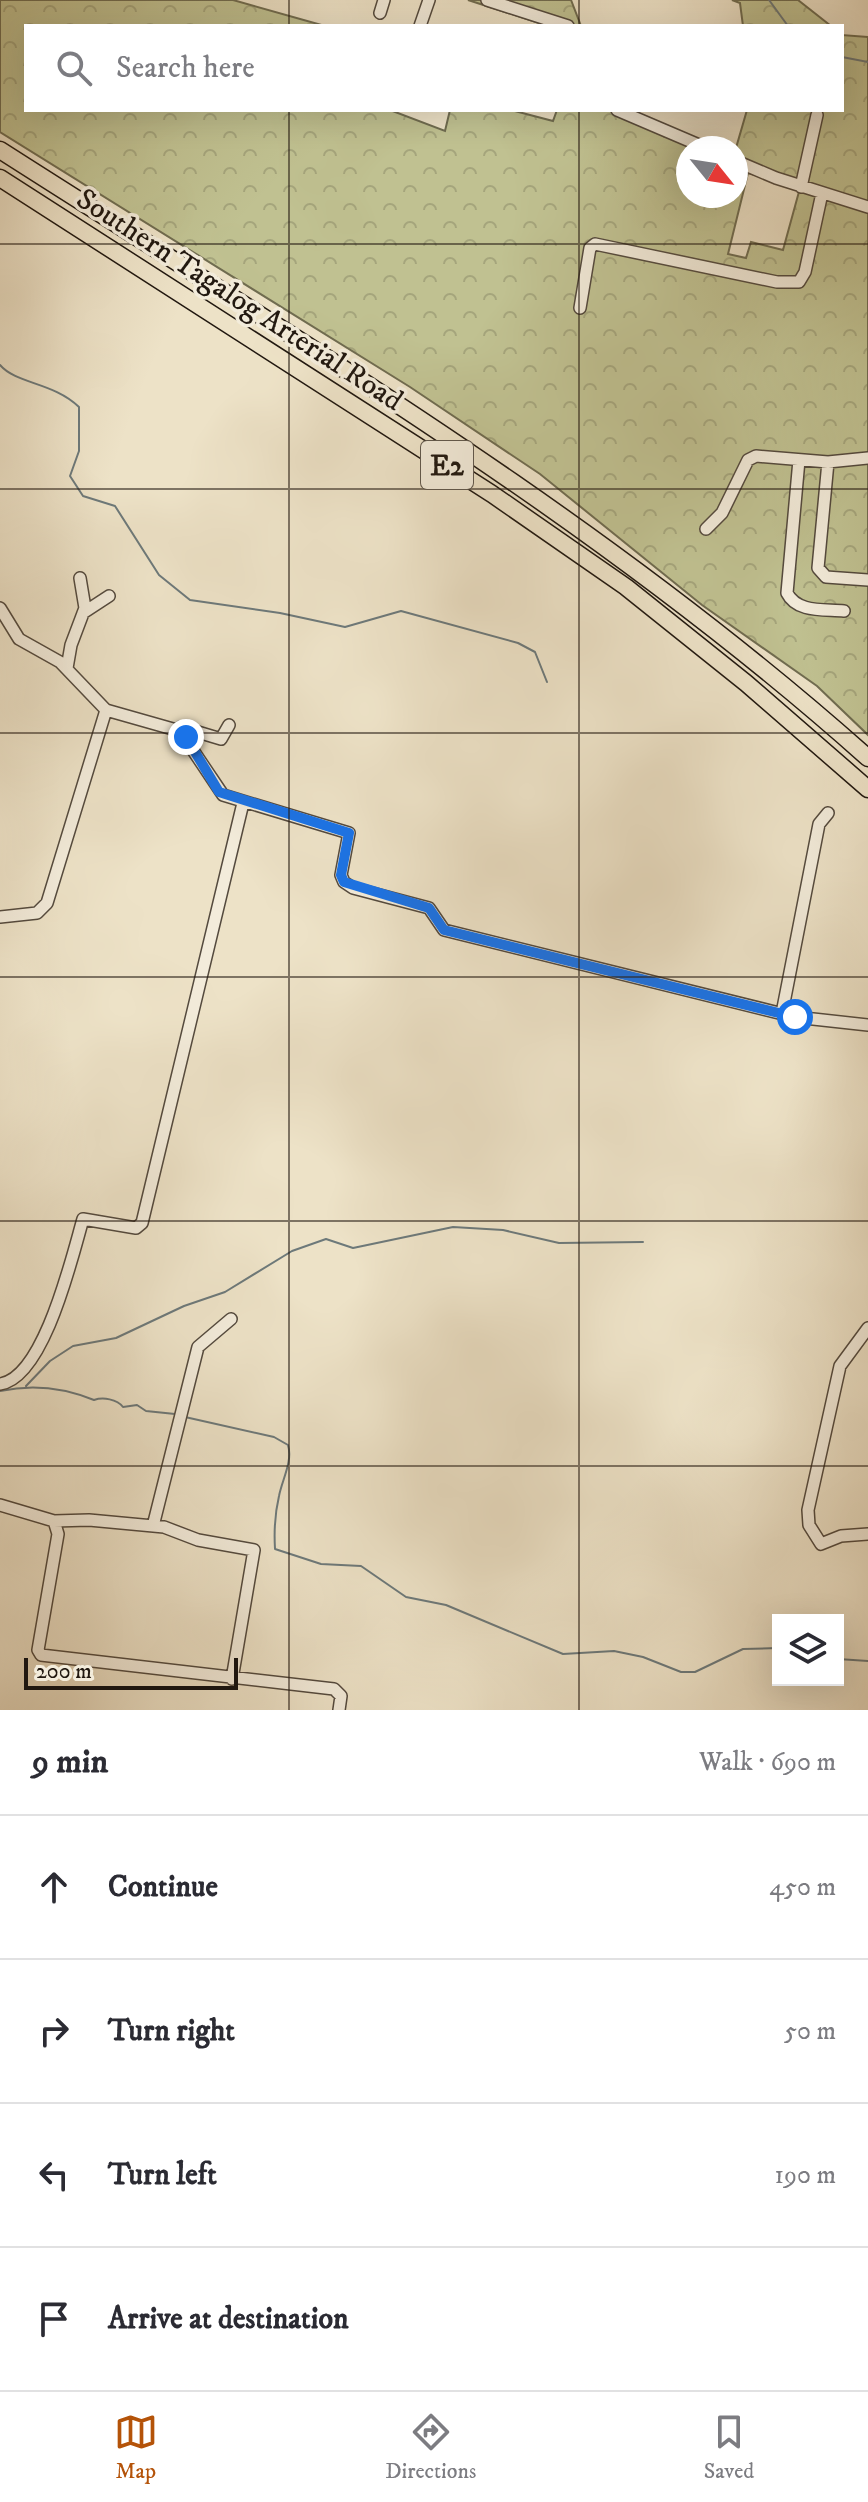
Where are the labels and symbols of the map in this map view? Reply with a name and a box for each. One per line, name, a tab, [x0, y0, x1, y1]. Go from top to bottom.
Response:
north arrow	[676, 136, 748, 208]
street label: Southern Tagalog Arterial Road	[69, 181, 409, 420]
road number: E2	[421, 441, 473, 489]
route end	[168, 719, 204, 755]
route start	[777, 999, 813, 1035]
scale bar	[24, 1654, 238, 1690]

